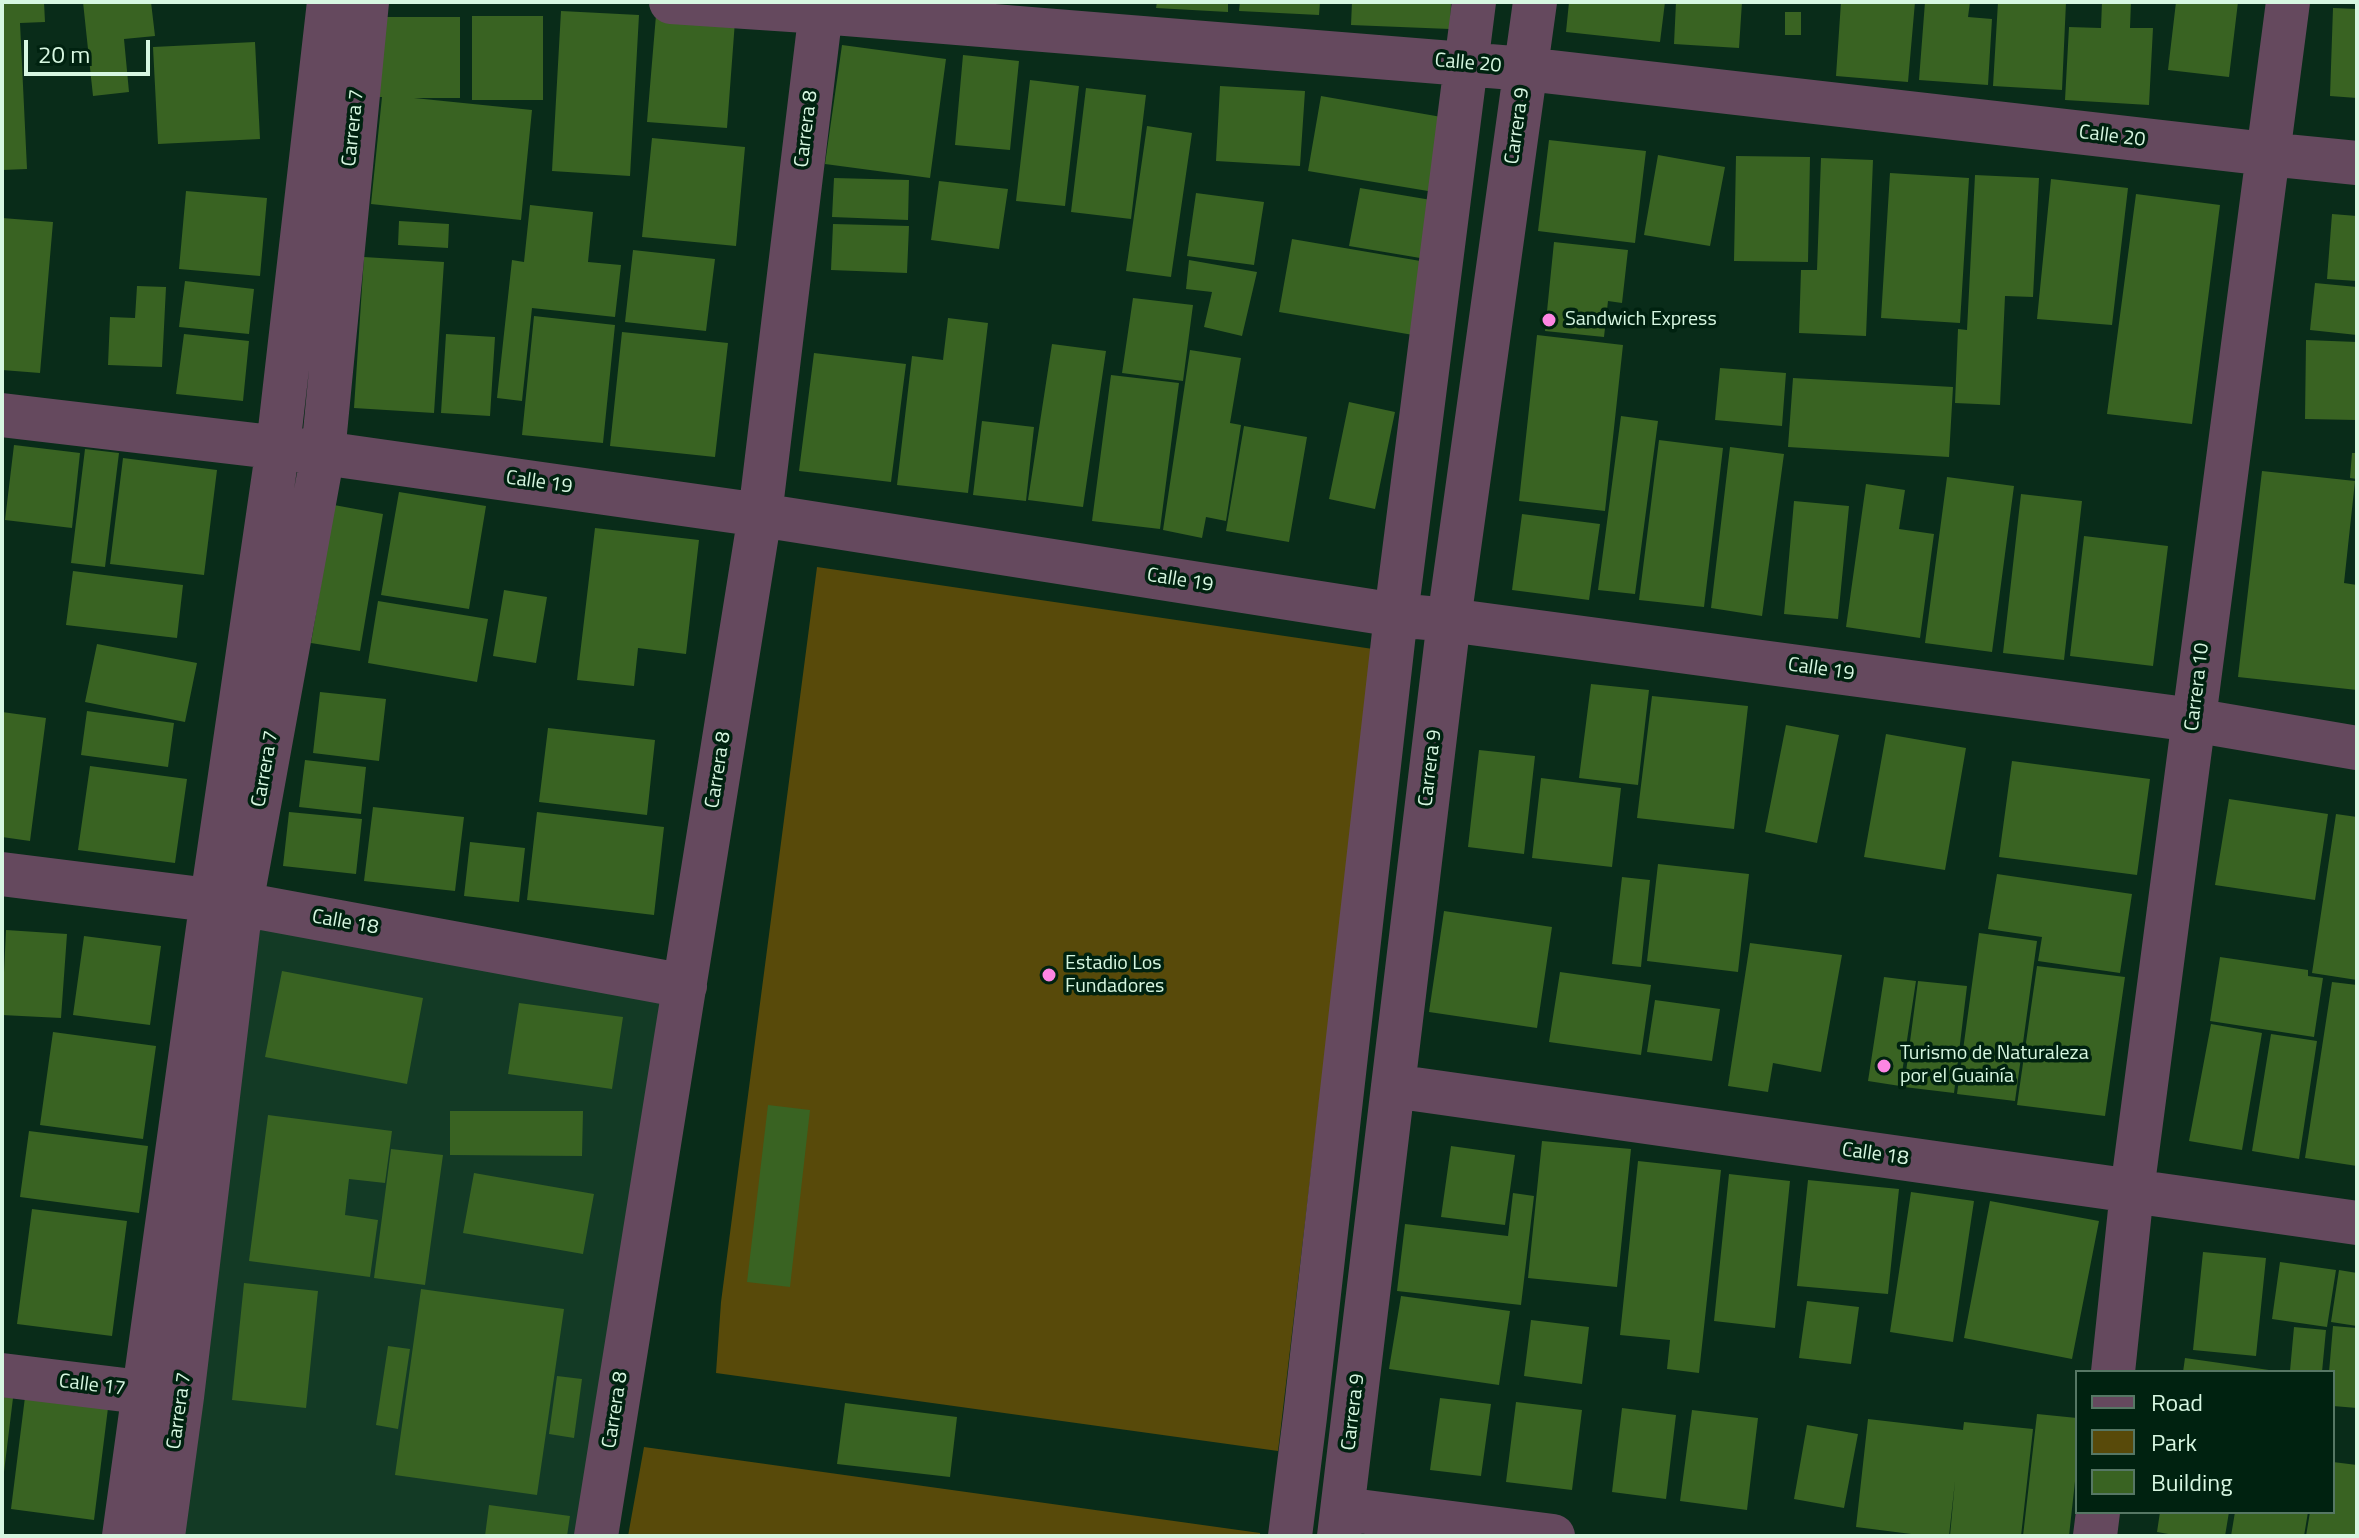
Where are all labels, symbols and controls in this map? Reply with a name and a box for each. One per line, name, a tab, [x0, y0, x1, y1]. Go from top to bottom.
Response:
scale bar	[28, 24, 154, 74]
text: 20 m	[38, 36, 90, 72]
street label: Calle 20	[1434, 49, 1502, 79]
street label: Carrera 9	[1501, 86, 1535, 166]
street label: Carrera 7	[338, 88, 370, 168]
street label: Carrera 8	[790, 89, 824, 169]
street label: Calle 20	[2077, 121, 2147, 153]
place label: Sandwich Express	[1565, 308, 1717, 332]
marker: Sandwich Express	[1540, 311, 1558, 329]
street label: Calle 19	[504, 466, 574, 500]
street label: Calle 19	[1145, 564, 1215, 598]
street label: Carrera 10	[2181, 642, 2215, 732]
street label: Calle 19	[1786, 653, 1856, 687]
street label: Carrera 9	[1414, 728, 1448, 808]
street label: Carrera 7	[247, 729, 285, 809]
street label: Carrera 8	[701, 730, 737, 810]
street label: Calle 18	[310, 905, 380, 941]
place label: Estadio Los Fundadores	[1065, 952, 1164, 999]
marker: Estadio Los Fundadores	[1040, 966, 1058, 984]
place label: Turismo de Naturaleza por el Guainía	[1900, 1042, 2089, 1089]
marker: Turismo de Naturaleza por el Guainía	[1875, 1057, 1893, 1075]
street label: Calle 18	[1840, 1138, 1910, 1172]
street label: Calle 17	[57, 1370, 127, 1402]
street label: Carrera 8	[598, 1370, 634, 1450]
legend	[2075, 1370, 2335, 1514]
street label: Carrera 7	[163, 1371, 197, 1451]
street label: Carrera 9	[1337, 1372, 1371, 1452]
text: Road	[2151, 1384, 2203, 1420]
text: Park	[2151, 1424, 2197, 1460]
text: Building	[2151, 1464, 2233, 1500]

